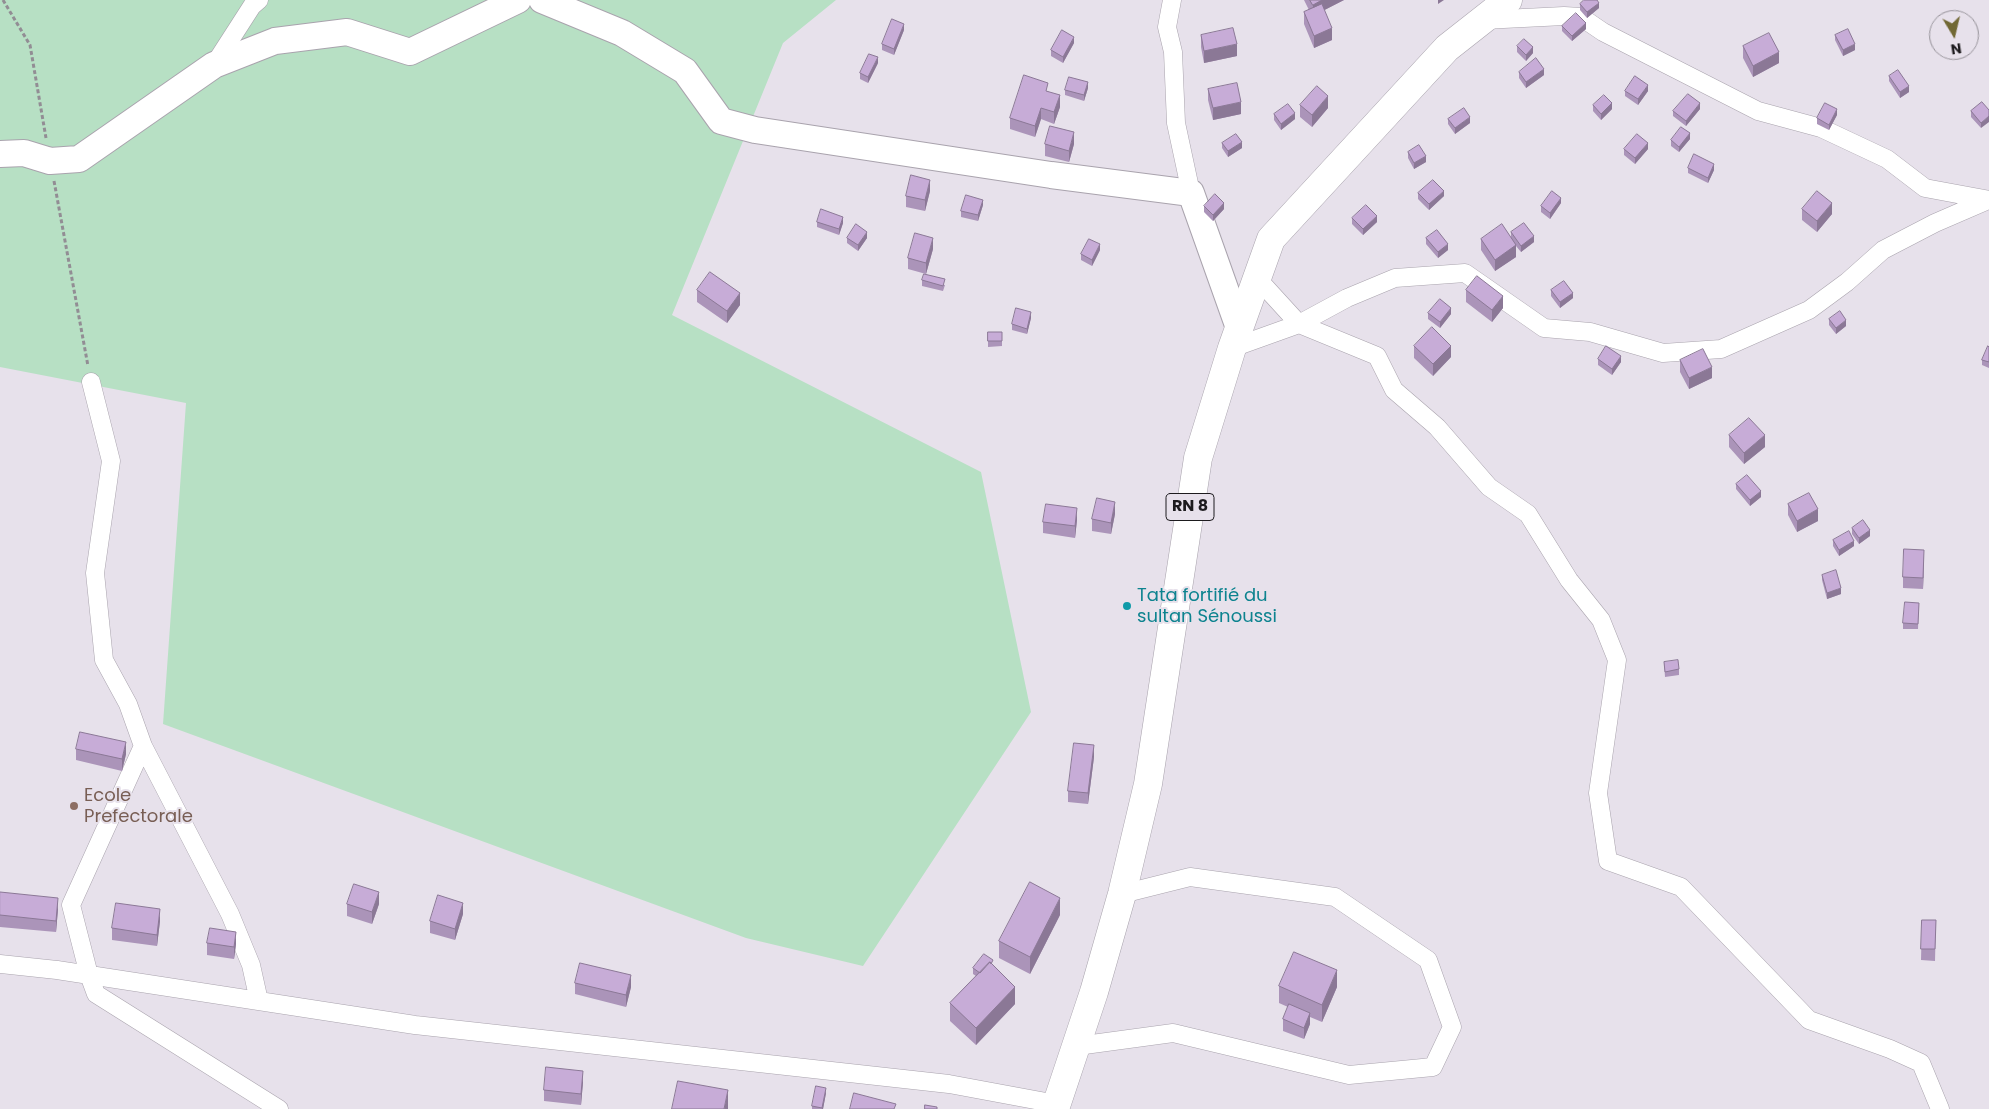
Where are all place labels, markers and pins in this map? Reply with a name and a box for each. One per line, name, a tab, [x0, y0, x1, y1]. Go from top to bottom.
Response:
place label: Tata fortifié du sultan Sénoussi	[1137, 585, 1277, 628]
marker: Tata fortifié du sultan Sénoussi	[1121, 600, 1133, 612]
place label: Ecole Prefectorale	[84, 785, 193, 828]
marker: Ecole Prefectorale	[68, 800, 80, 812]

